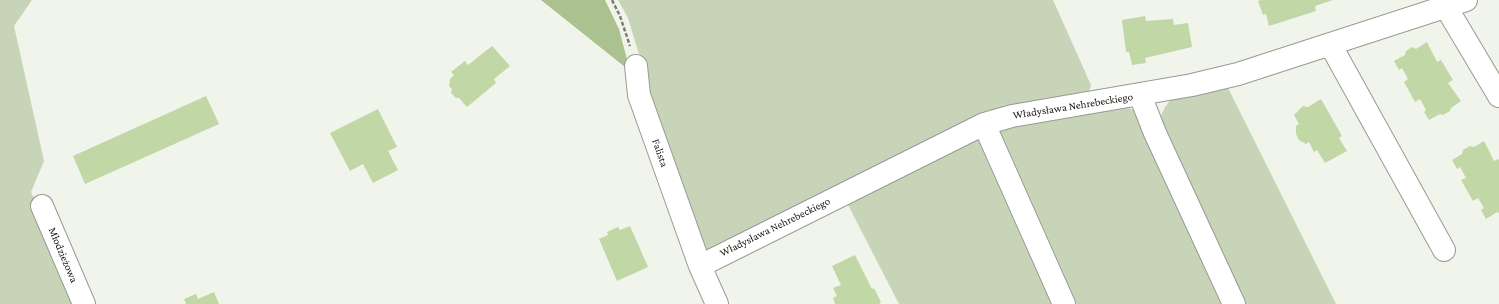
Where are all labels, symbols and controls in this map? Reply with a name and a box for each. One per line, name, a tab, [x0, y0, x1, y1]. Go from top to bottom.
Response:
street label: Władysława Nehrebeckiego	[1012, 90, 1134, 122]
street label: Falista	[649, 137, 671, 169]
street label: Władysława Nehrebeckiego	[718, 194, 832, 260]
street label: Młodzieżowa	[45, 225, 81, 285]

